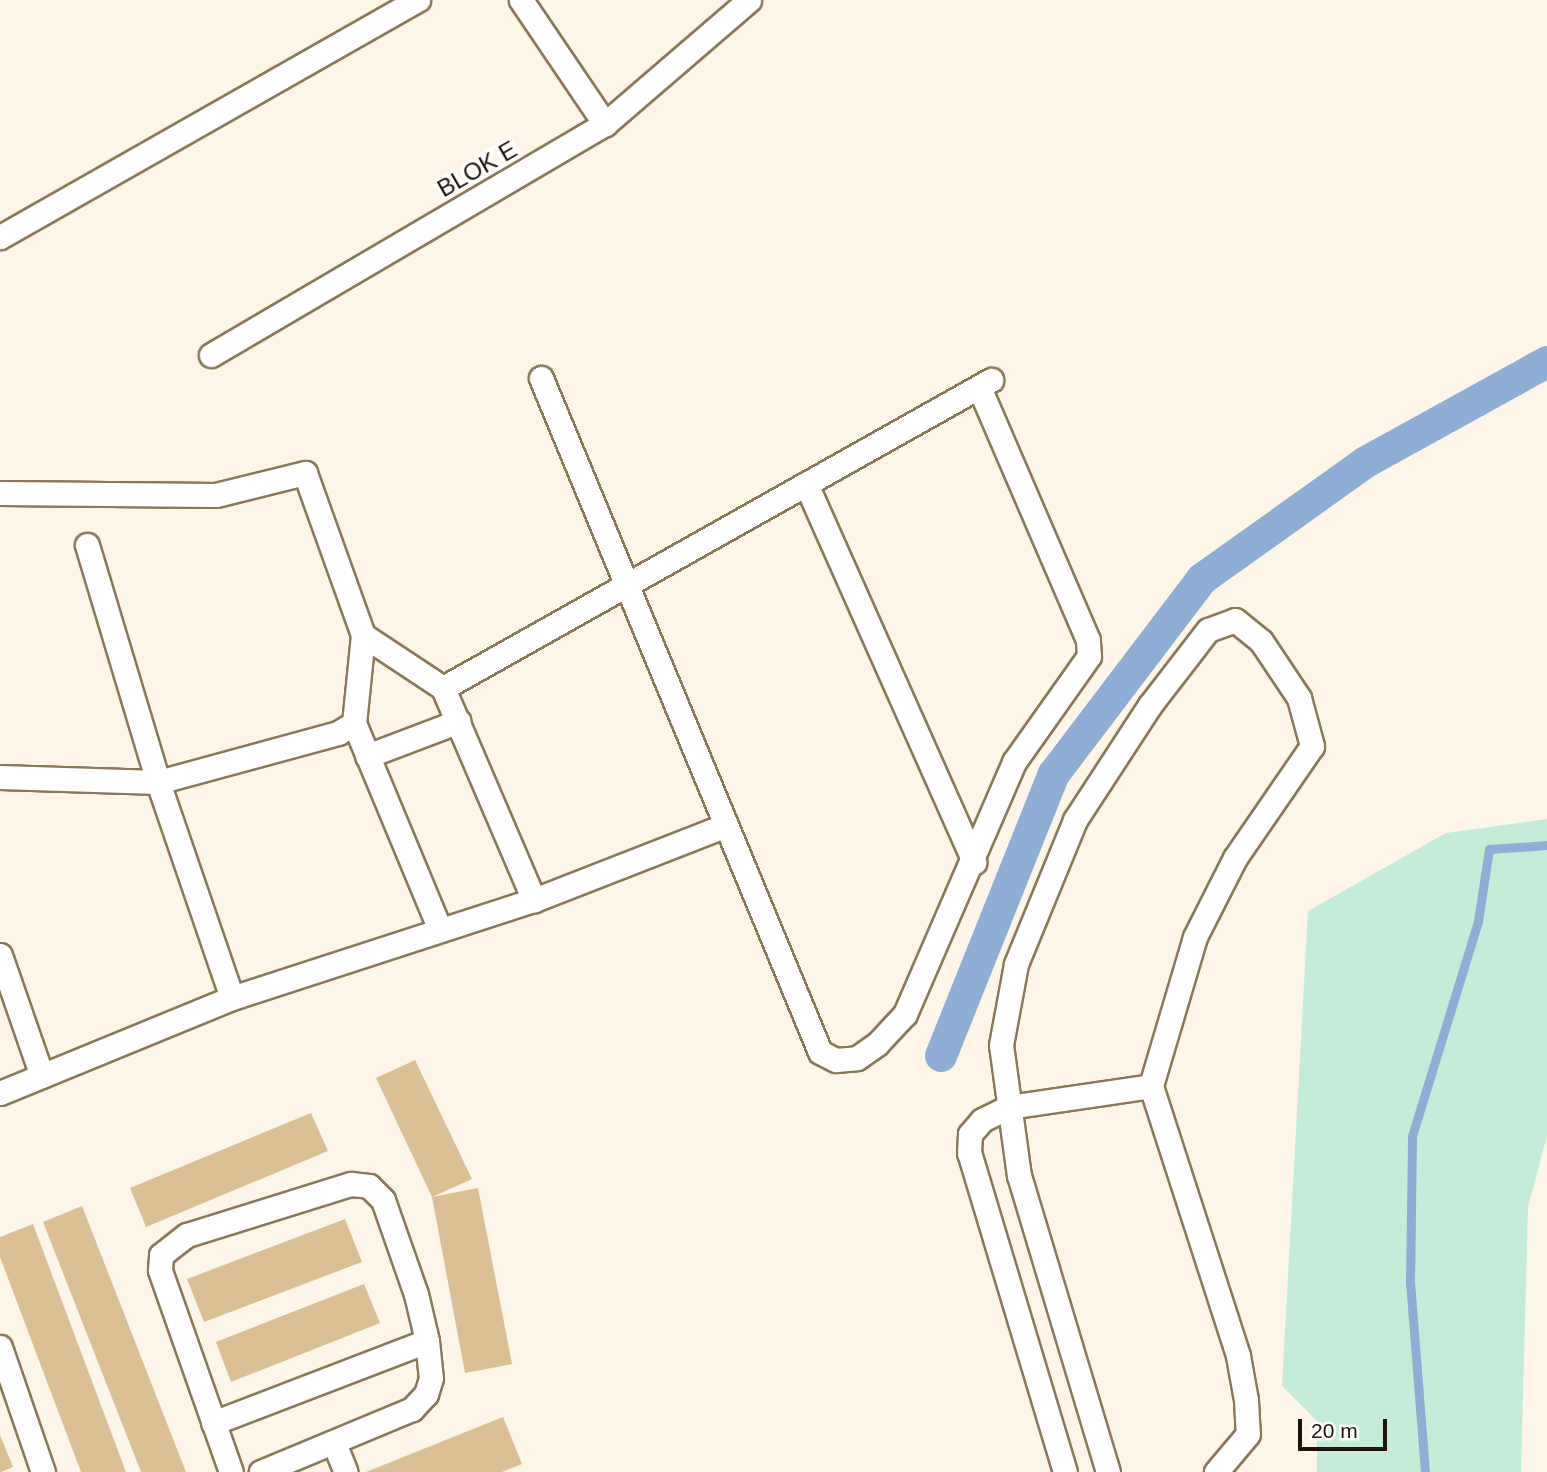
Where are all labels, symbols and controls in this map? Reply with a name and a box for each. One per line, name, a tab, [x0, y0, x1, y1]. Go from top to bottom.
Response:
street label: BLOK E	[432, 135, 522, 203]
scale bar	[1302, 1406, 1391, 1450]
text: 20 m	[1311, 1419, 1358, 1442]

